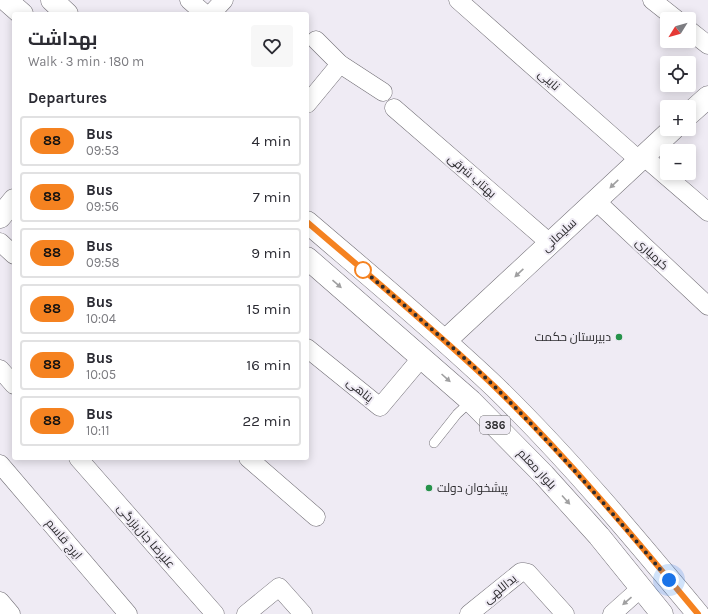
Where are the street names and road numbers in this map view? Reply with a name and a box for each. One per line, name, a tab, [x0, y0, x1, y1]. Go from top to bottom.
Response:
street label: نایبی	[535, 67, 563, 93]
street label: بهتاب شرقی	[445, 151, 499, 201]
street label: سلیمانی	[539, 215, 579, 255]
street label: کرمیاری	[633, 235, 671, 273]
street label: پناهی	[343, 375, 377, 407]
road number: 386	[480, 416, 510, 434]
street label: بلوار معلم	[514, 446, 559, 493]
street label: علیرضا جان‌بزرگی	[114, 501, 178, 571]
street label: ایرج قاسم	[42, 516, 85, 563]
street label: یداللهی	[481, 571, 520, 607]

